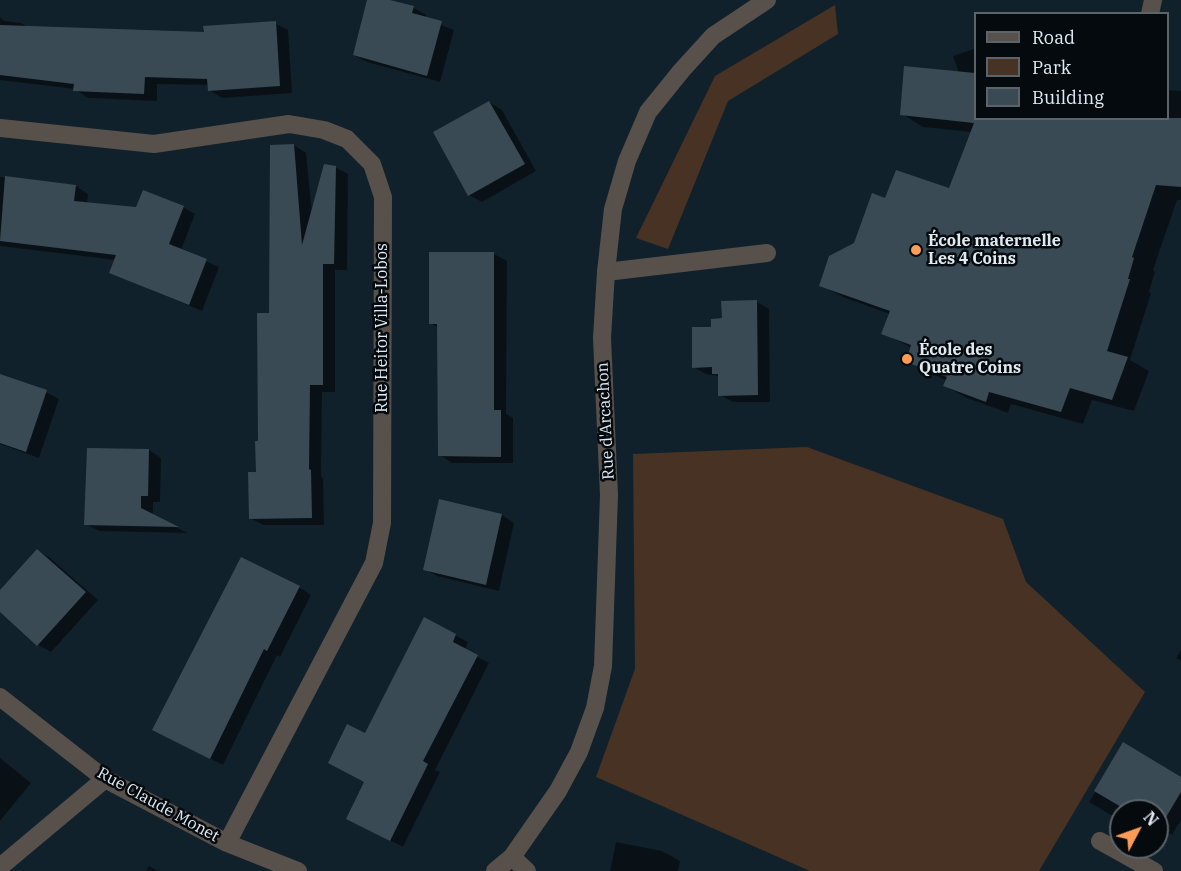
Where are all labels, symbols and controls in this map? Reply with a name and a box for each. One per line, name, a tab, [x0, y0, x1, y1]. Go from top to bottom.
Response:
legend	[974, 12, 1169, 120]
text: Road	[1032, 26, 1075, 49]
text: Park	[1032, 56, 1071, 79]
text: Building	[1032, 86, 1104, 109]
place label: École maternelle Les 4 Coins	[928, 231, 1061, 269]
street label: Rue Heitor Villa-Lobos	[372, 243, 392, 413]
marker: École maternelle Les 4 Coins	[909, 243, 923, 257]
place label: École des Quatre Coins	[919, 340, 1021, 378]
marker: École des Quatre Coins	[900, 352, 914, 366]
street label: Rue d'Arcachon	[593, 362, 619, 480]
street label: Rue Claude Monet	[94, 764, 222, 846]
north arrow	[1109, 799, 1169, 859]
text: N	[1139, 807, 1163, 830]

